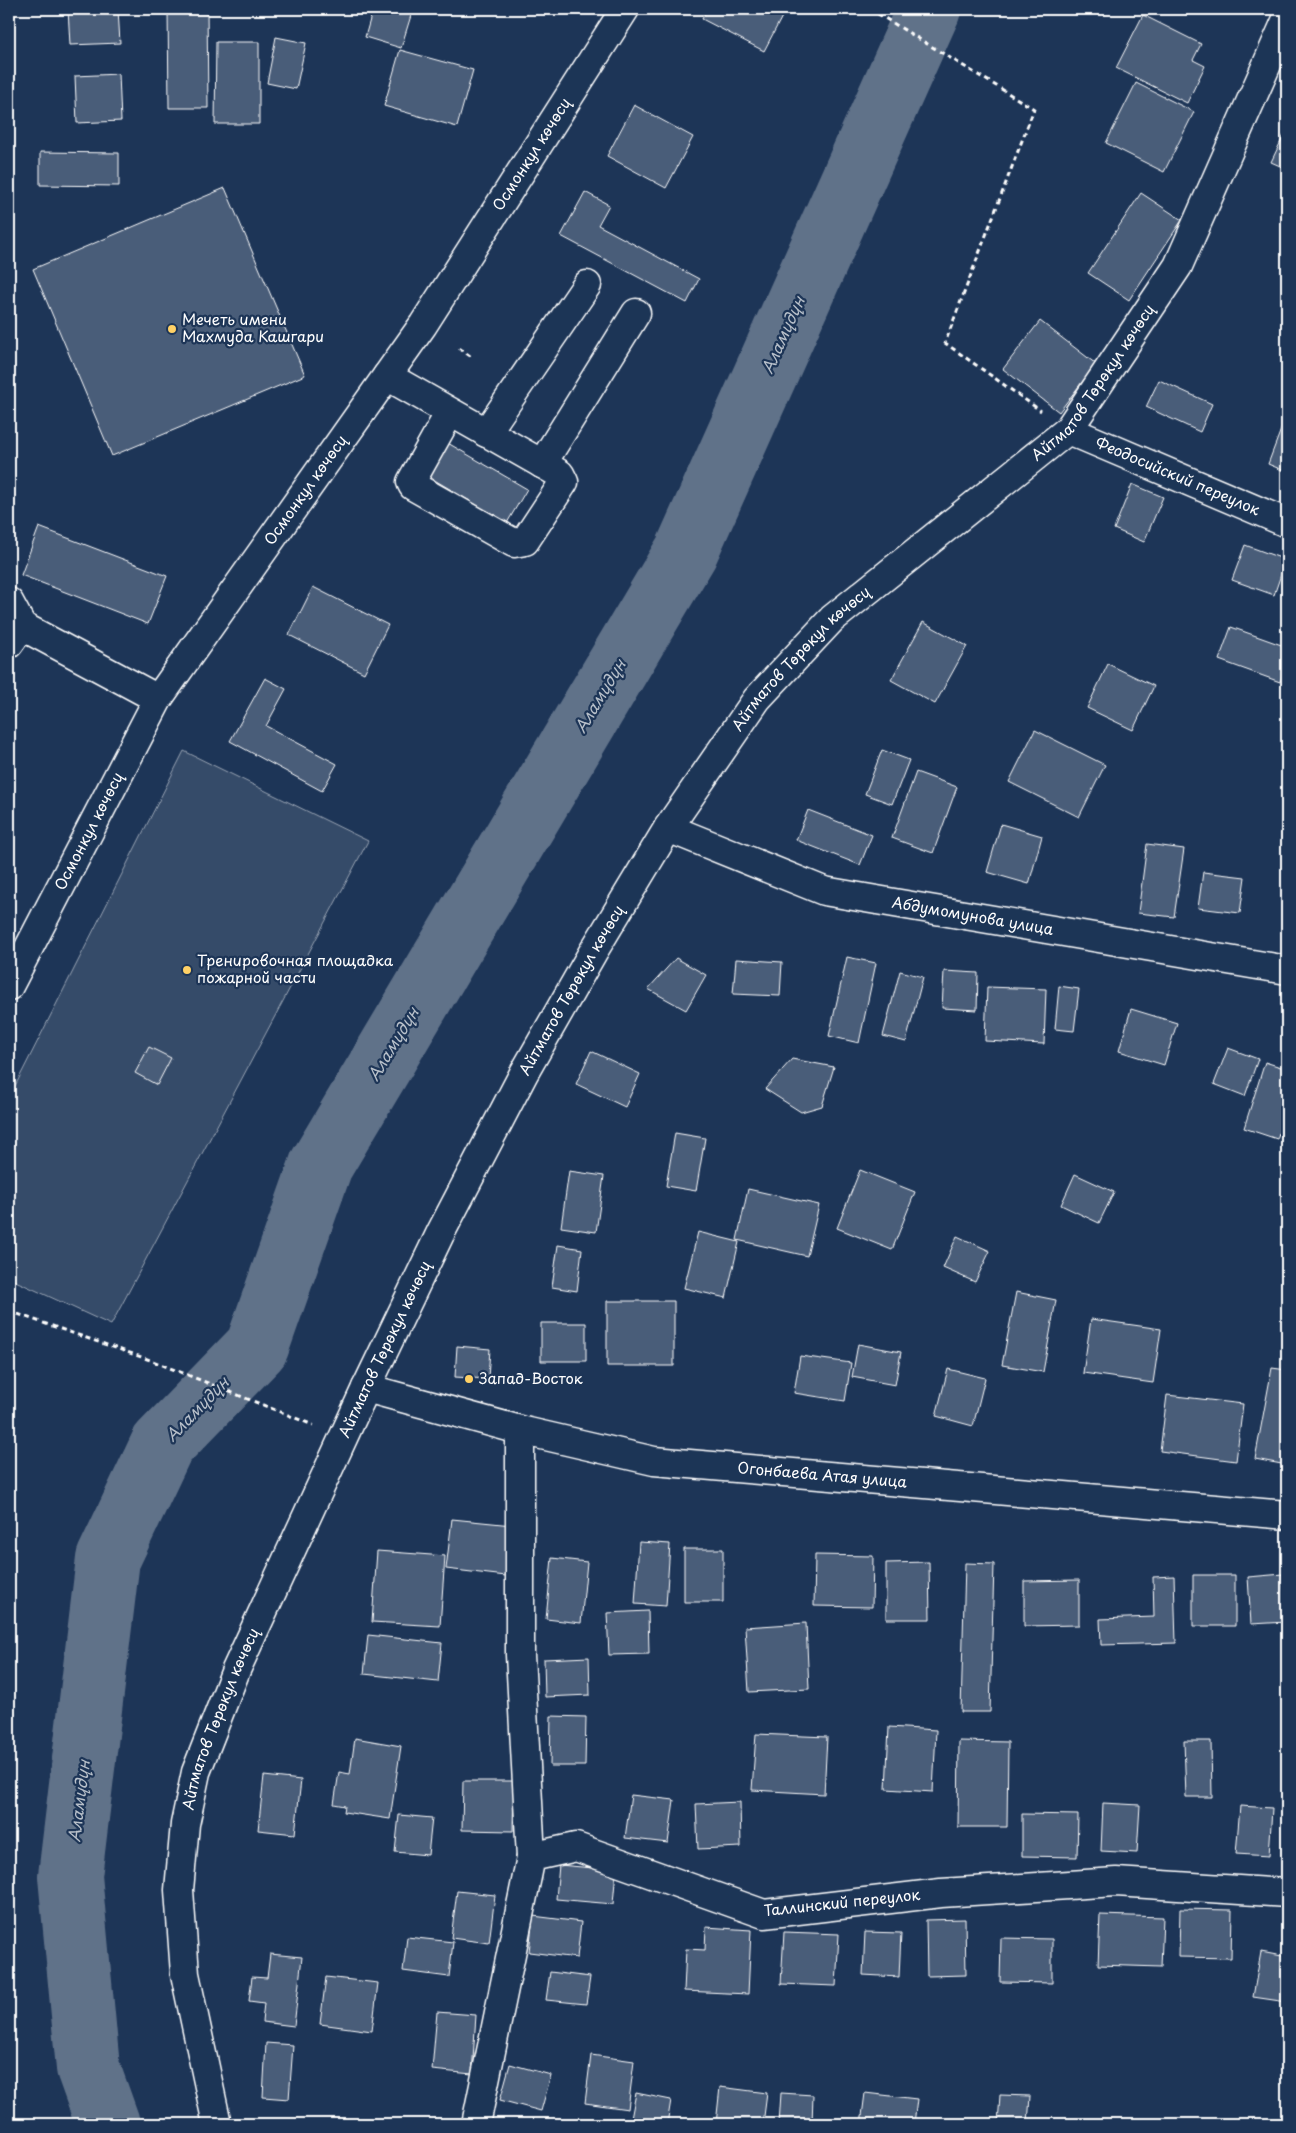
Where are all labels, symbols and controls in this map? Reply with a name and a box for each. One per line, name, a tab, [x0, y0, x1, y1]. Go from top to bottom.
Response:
street label: Осмонкул көчөсү	[486, 93, 576, 215]
water label: Аламүдүн	[754, 291, 810, 377]
street label: Айтматов Төрөкул көчөсү	[1026, 299, 1160, 465]
place label: Мечеть имени Махмуда Кашгари	[182, 307, 324, 347]
marker: Мечеть имени Махмуда Кашгари	[166, 323, 178, 335]
street label: Осмонкул көчөсү	[258, 430, 352, 549]
street label: Феодосийский переулок	[1092, 430, 1264, 520]
street label: Айтматов Төрөкул көчөсү	[725, 580, 875, 735]
water label: Аламүдүн	[568, 653, 631, 737]
street label: Осмонкул көчөсү	[48, 768, 128, 894]
street label: Абдумомунова улица	[890, 890, 1056, 940]
street label: Айтматов Төрөкул көчөсү	[512, 900, 629, 1079]
place label: Тренировочная площадка пожарной части	[197, 948, 394, 988]
marker: Тренировочная площадка пожарной части	[181, 964, 193, 976]
water label: Аламүдүн	[361, 1001, 424, 1085]
street label: Айтматов Төрөкул көчөсү	[332, 1256, 436, 1441]
place label: Запад-Восток	[479, 1366, 583, 1389]
water label: Аламүдүн	[159, 1370, 234, 1446]
marker: Запад-Восток	[463, 1373, 475, 1385]
street label: Огонбаева Атая улица	[737, 1455, 909, 1493]
street label: Айтматов Төрөкул көчөсү	[175, 1623, 264, 1812]
water label: Аламүдүн	[61, 1758, 95, 1843]
street label: Таллинский переулок	[763, 1882, 921, 1921]

